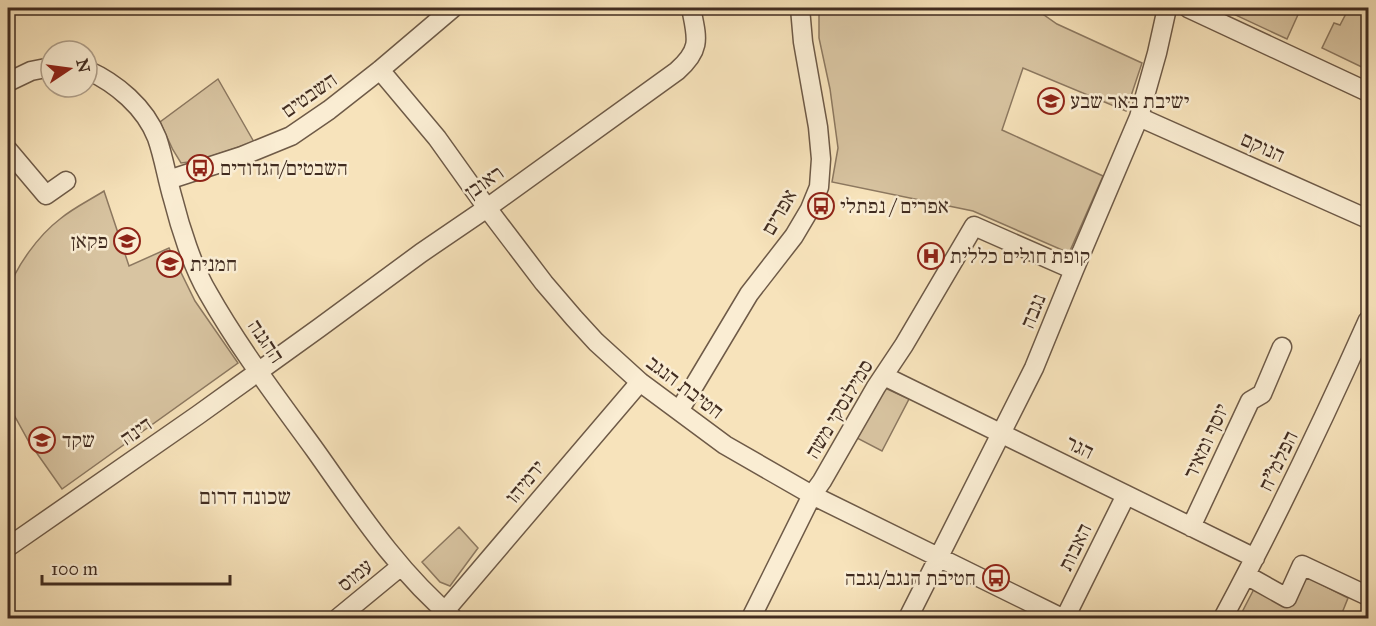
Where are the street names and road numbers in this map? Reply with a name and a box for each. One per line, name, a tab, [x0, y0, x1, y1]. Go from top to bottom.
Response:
street label: השבטים	[276, 66, 342, 124]
street label: הנוקם	[1237, 126, 1289, 168]
street label: ראובן	[459, 159, 509, 205]
street label: אפרים	[756, 184, 802, 240]
street label: נגבה	[1014, 290, 1052, 332]
street label: ההגנה	[242, 314, 290, 368]
street label: חטיבת הנגב	[641, 349, 729, 425]
street label: סמילנסקי משה	[799, 355, 879, 463]
street label: יוסף ומאיר	[1177, 399, 1235, 483]
street label: דינה	[115, 411, 157, 451]
street label: הפלמ"ח	[1252, 426, 1304, 496]
street label: הגר	[1062, 429, 1098, 465]
street label: ירמיהו	[499, 455, 551, 509]
street label: האבות	[1052, 519, 1098, 575]
street label: עמוס	[332, 553, 378, 597]

